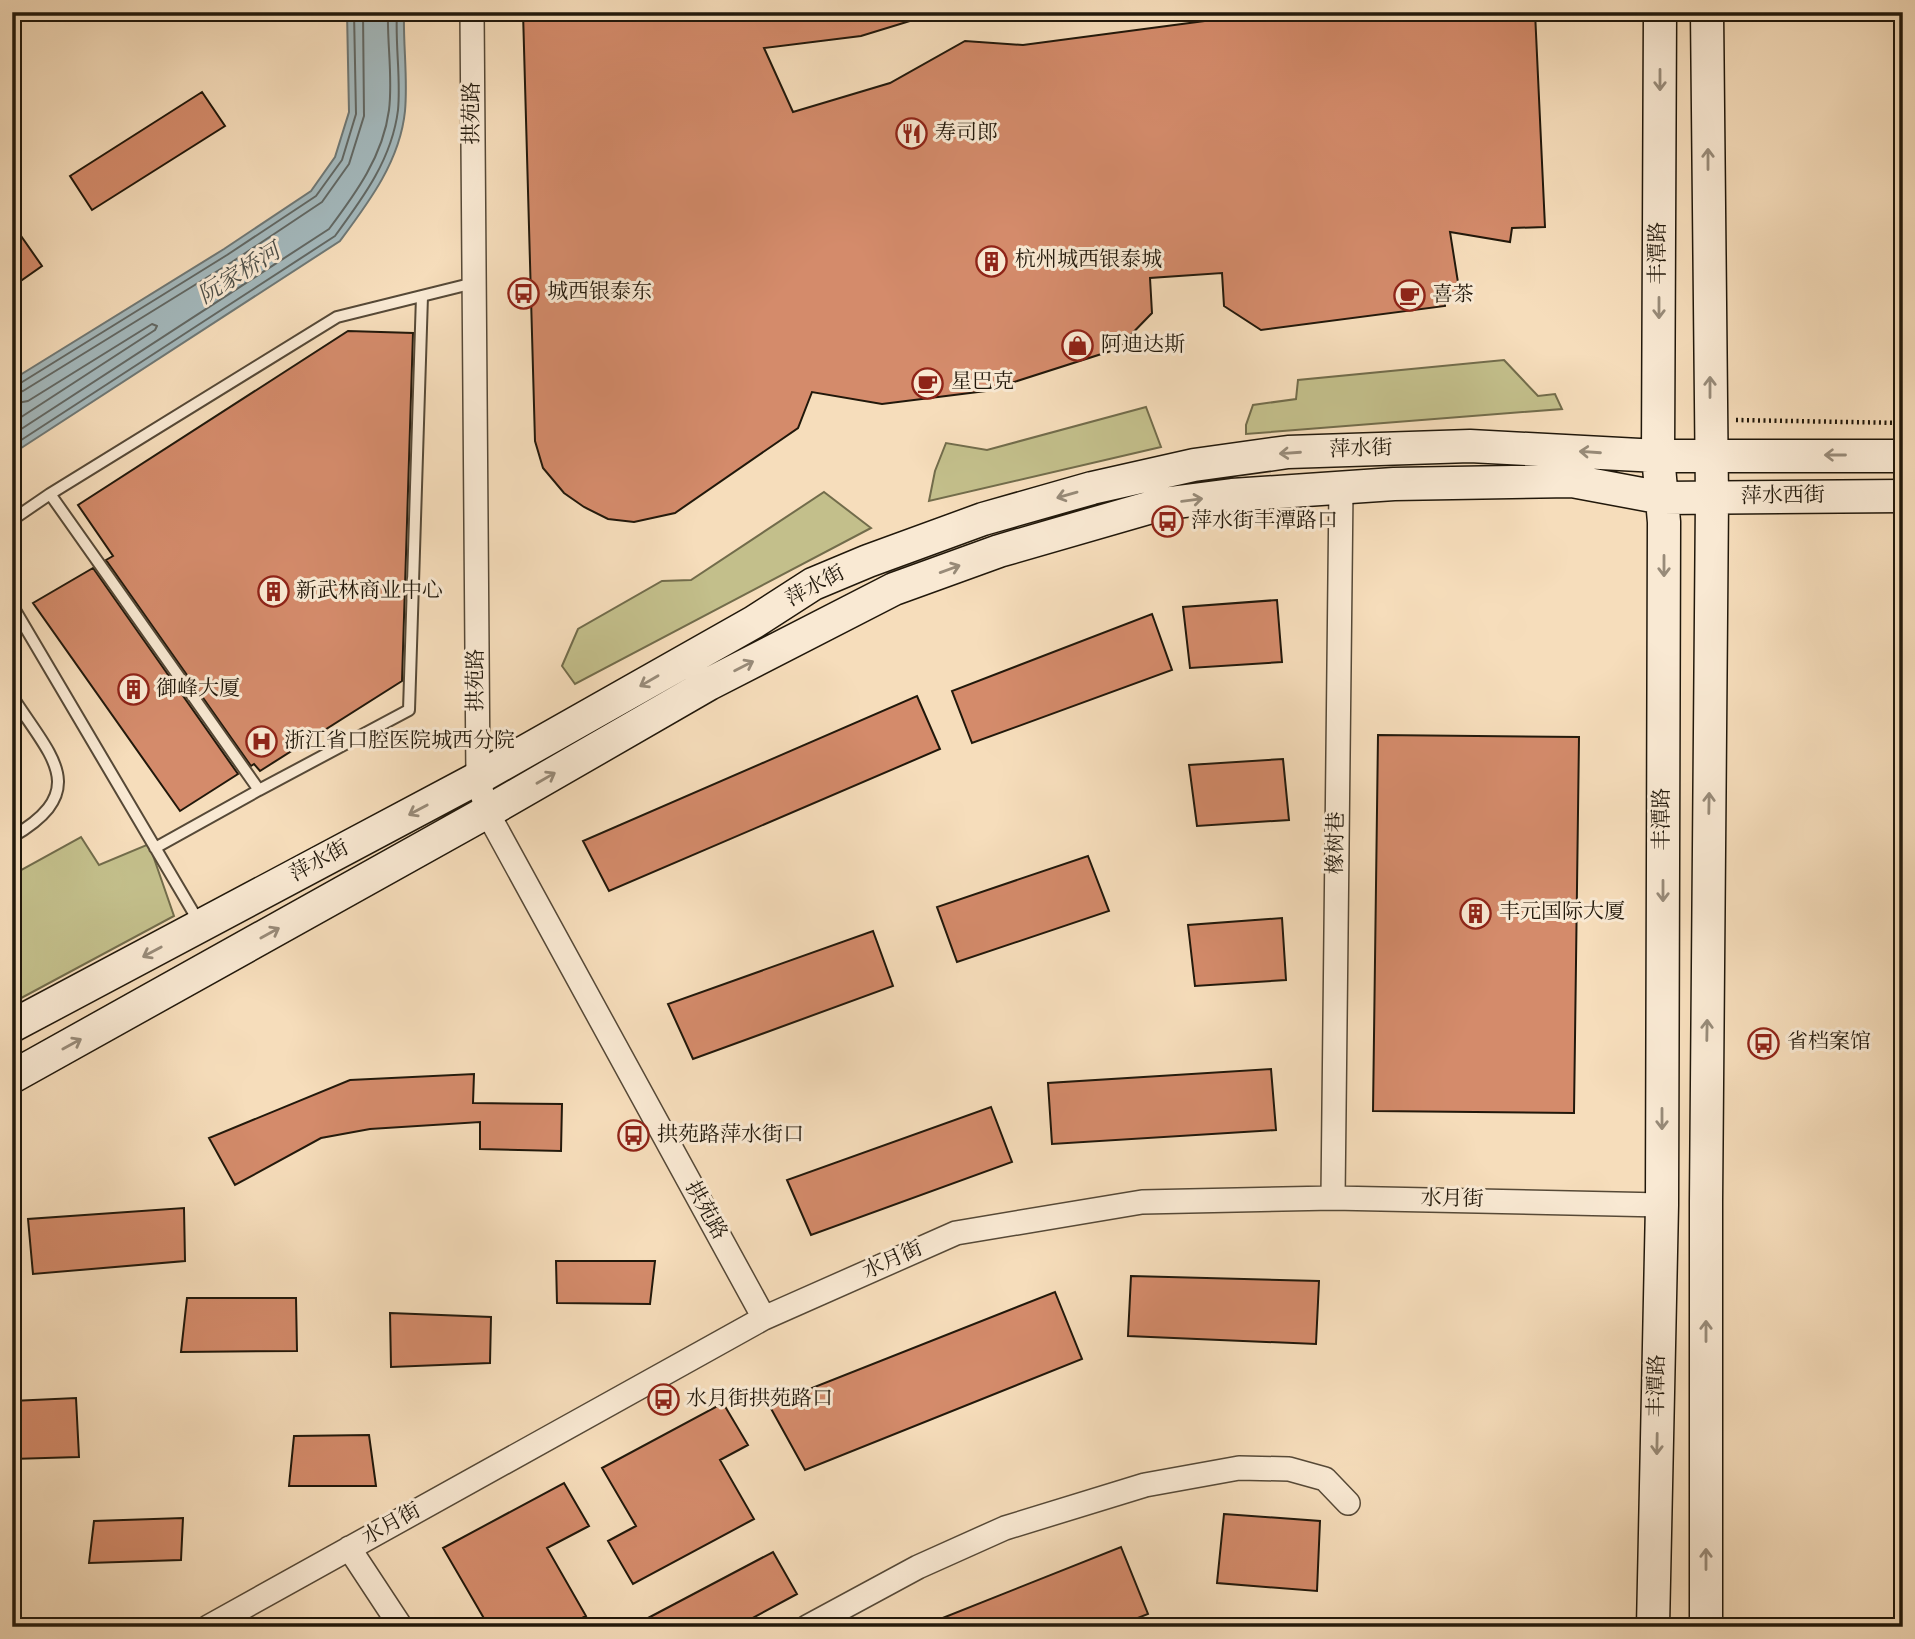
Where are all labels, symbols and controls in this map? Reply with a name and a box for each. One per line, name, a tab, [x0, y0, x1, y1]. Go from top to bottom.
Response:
one-way arrow	[1653, 69, 1667, 92]
street label: 拱苑路	[458, 82, 488, 145]
restaurant icon: 寿司郎	[895, 117, 929, 151]
place label: 寿司郎	[935, 119, 998, 149]
one-way arrow	[1701, 148, 1715, 171]
street label: 丰潭路	[1644, 222, 1674, 285]
water label: 阮家桥河	[192, 235, 291, 313]
building icon: 杭州城西银泰城	[975, 244, 1009, 278]
place label: 杭州城西银泰城	[1015, 246, 1162, 276]
bus stop icon: 城西银泰东	[507, 276, 541, 310]
place label: 城西银泰东	[547, 278, 652, 308]
cafe icon: 喜茶	[1392, 279, 1426, 313]
place label: 喜茶	[1432, 281, 1474, 311]
one-way arrow	[1652, 296, 1666, 319]
shop icon: 阿迪达斯	[1061, 329, 1095, 363]
place label: 阿迪达斯	[1101, 331, 1185, 361]
cafe icon: 星巴克	[911, 366, 945, 400]
place label: 星巴克	[951, 368, 1014, 398]
one-way arrow	[1703, 376, 1717, 399]
street label: 萍水街	[1329, 434, 1393, 466]
one-way arrow	[1580, 445, 1602, 458]
one-way arrow	[1279, 447, 1301, 460]
one-way arrow	[1823, 449, 1846, 462]
street label: 萍水西街	[1741, 481, 1825, 513]
one-way arrow	[1056, 489, 1078, 502]
one-way arrow	[1180, 493, 1202, 506]
bus stop icon: 萍水街丰潭路口	[1151, 505, 1185, 539]
place label: 萍水街丰潭路口	[1191, 507, 1338, 537]
one-way arrow	[1657, 554, 1671, 577]
street label: 萍水街	[781, 559, 851, 615]
one-way arrow	[938, 561, 960, 574]
building icon: 新武林商业中心	[256, 575, 290, 609]
place label: 新武林商业中心	[296, 577, 443, 607]
street label: 拱苑路	[462, 649, 492, 712]
one-way arrow	[733, 658, 754, 672]
building icon: 御峰大厦	[116, 673, 150, 707]
place label: 御峰大厦	[156, 675, 240, 705]
one-way arrow	[639, 675, 660, 688]
hospital icon: 浙江省口腔医院城西分院	[244, 725, 278, 759]
place label: 浙江省口腔医院城西分院	[284, 727, 515, 757]
one-way arrow	[536, 771, 556, 785]
street label: 丰潭路	[1648, 788, 1678, 851]
one-way arrow	[1702, 791, 1716, 814]
one-way arrow	[408, 803, 428, 817]
street label: 橡树巷	[1321, 811, 1353, 875]
street label: 萍水街	[285, 834, 355, 890]
one-way arrow	[1656, 880, 1670, 903]
building icon: 丰元国际大厦	[1459, 896, 1493, 930]
place label: 丰元国际大厦	[1499, 898, 1625, 928]
one-way arrow	[260, 926, 280, 940]
one-way arrow	[142, 945, 163, 959]
one-way arrow	[1700, 1019, 1714, 1042]
bus stop icon: 省档案馆	[1747, 1026, 1781, 1060]
place label: 省档案馆	[1787, 1028, 1871, 1058]
one-way arrow	[61, 1037, 82, 1050]
one-way arrow	[1655, 1107, 1669, 1130]
bus stop icon: 拱苑路萍水街口	[617, 1119, 651, 1153]
place label: 拱苑路萍水街口	[657, 1121, 804, 1151]
street label: 拱苑路	[677, 1176, 733, 1246]
street label: 水月街	[1420, 1184, 1484, 1216]
street label: 水月街	[858, 1234, 928, 1288]
one-way arrow	[1699, 1320, 1713, 1343]
street label: 丰潭路	[1642, 1354, 1674, 1418]
bus stop icon: 水月街拱苑路口	[646, 1383, 680, 1417]
place label: 水月街拱苑路口	[686, 1385, 833, 1415]
one-way arrow	[1650, 1433, 1664, 1456]
street label: 水月街	[357, 1497, 427, 1553]
one-way arrow	[1699, 1547, 1713, 1570]

